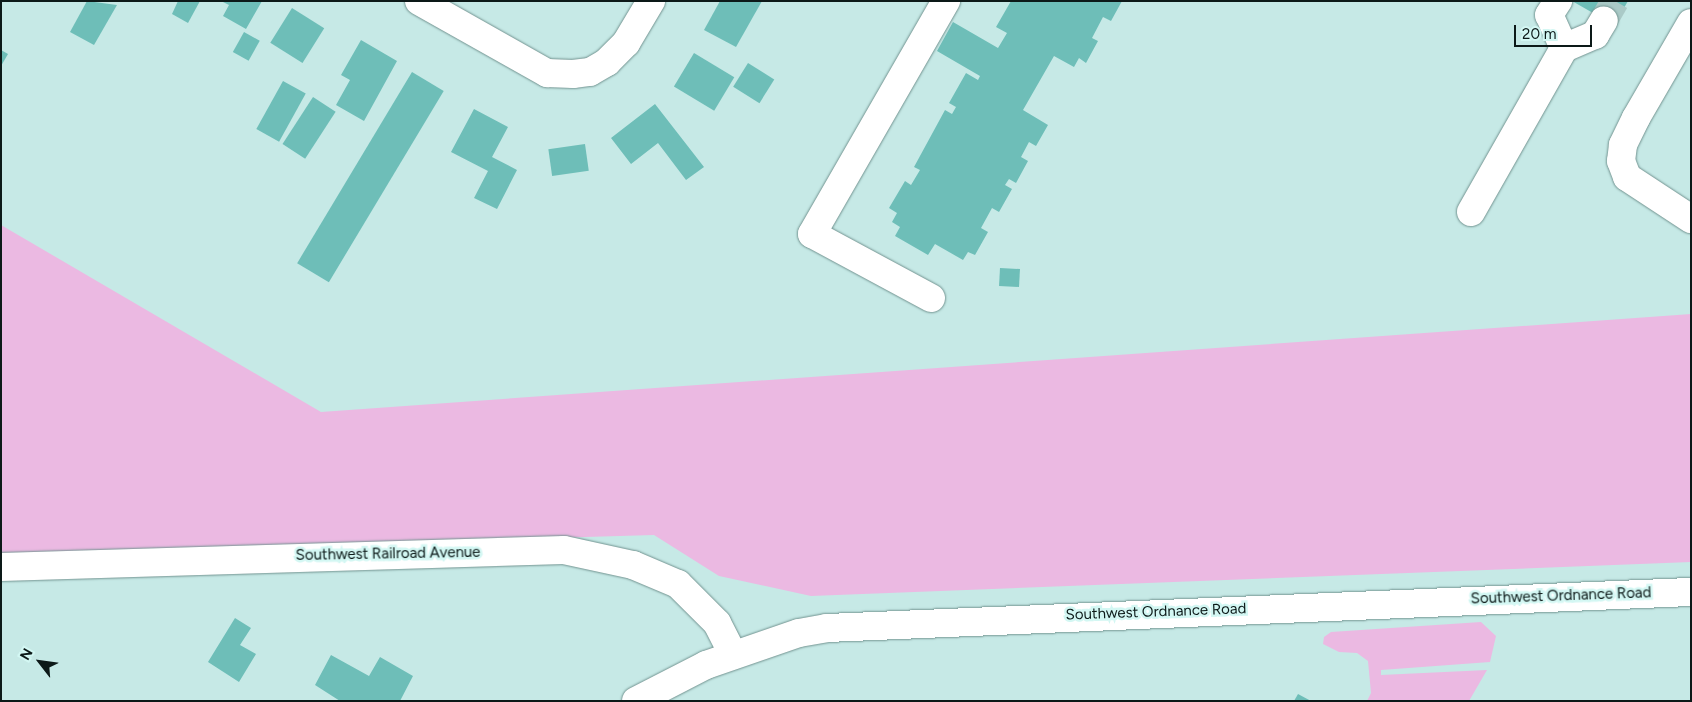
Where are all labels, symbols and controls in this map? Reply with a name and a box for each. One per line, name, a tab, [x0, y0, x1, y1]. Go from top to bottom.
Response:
scale bar	[1517, 15, 1594, 47]
text: 20 m	[1522, 25, 1556, 43]
street label: Southwest Railroad Avenue	[295, 543, 481, 565]
street label: Southwest Ordnance Road	[1470, 584, 1652, 608]
street label: Southwest Ordnance Road	[1065, 600, 1247, 624]
north arrow	[15, 637, 65, 687]
text: N	[17, 645, 37, 663]

